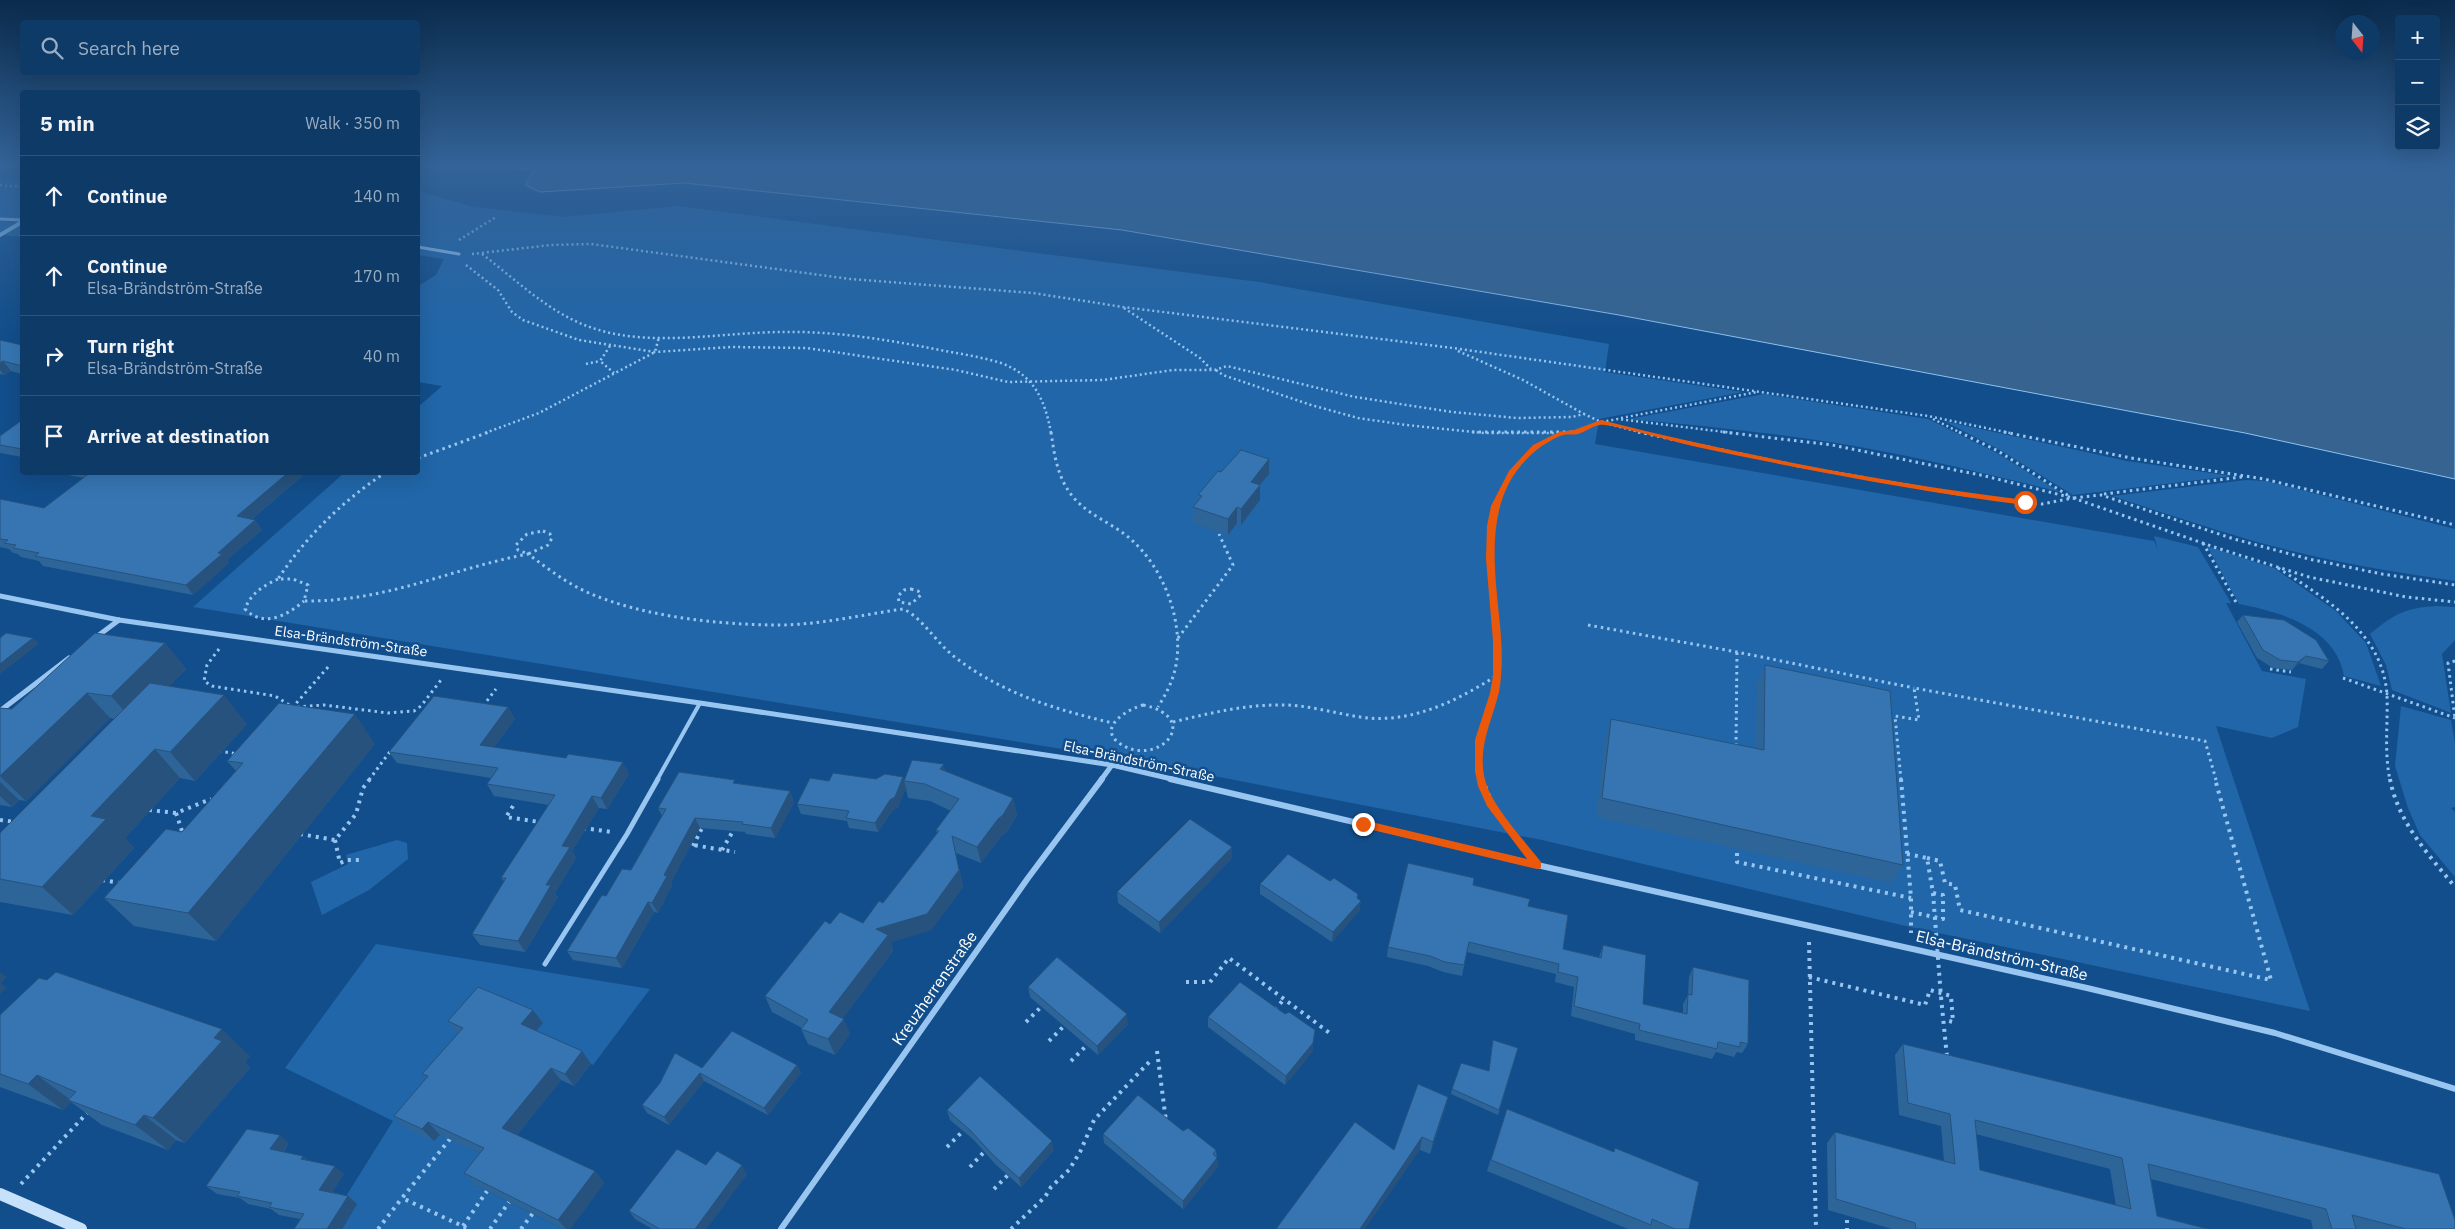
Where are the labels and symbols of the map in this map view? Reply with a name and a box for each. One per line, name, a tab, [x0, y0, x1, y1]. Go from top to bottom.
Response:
north arrow	[2335, 15, 2380, 60]
route start	[2014, 491, 2037, 514]
street label: Elsa-Brändström-Straße	[274, 621, 429, 661]
street label: Elsa-Brändström-Straße	[1062, 736, 1216, 786]
route end	[1352, 813, 1375, 836]
street label: Elsa-Brändström-Straße	[1914, 925, 2090, 985]
street label: Kreuzherrenstraße	[887, 927, 981, 1049]

